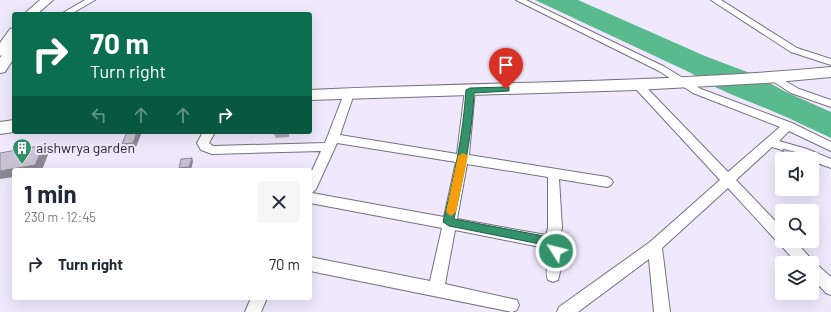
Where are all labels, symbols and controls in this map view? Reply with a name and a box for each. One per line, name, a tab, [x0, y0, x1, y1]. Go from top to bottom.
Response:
text: 70 m	[90, 26, 149, 60]
icon: right	[24, 28, 76, 80]
pin	[489, 48, 523, 89]
icon: arrive	[495, 54, 517, 76]
text: Turn right	[90, 60, 166, 82]
icon: left	[88, 104, 110, 126]
icon: ahead	[130, 104, 152, 126]
icon: ahead	[172, 104, 194, 126]
icon: right	[214, 104, 236, 126]
building icon: aishwrya garden	[11, 137, 33, 165]
place label: aishwrya garden	[36, 139, 135, 156]
map controls	[775, 152, 819, 300]
button: sound	[775, 152, 819, 196]
text: 1 min	[24, 179, 77, 208]
button: close	[258, 181, 300, 223]
button: search	[775, 204, 819, 248]
text: 230 m · 12:45	[24, 209, 96, 225]
position arrow	[535, 230, 577, 272]
icon: right	[24, 253, 46, 275]
text: Turn right	[58, 255, 123, 273]
text: 70 m	[269, 255, 300, 273]
button: layers	[775, 256, 819, 300]

